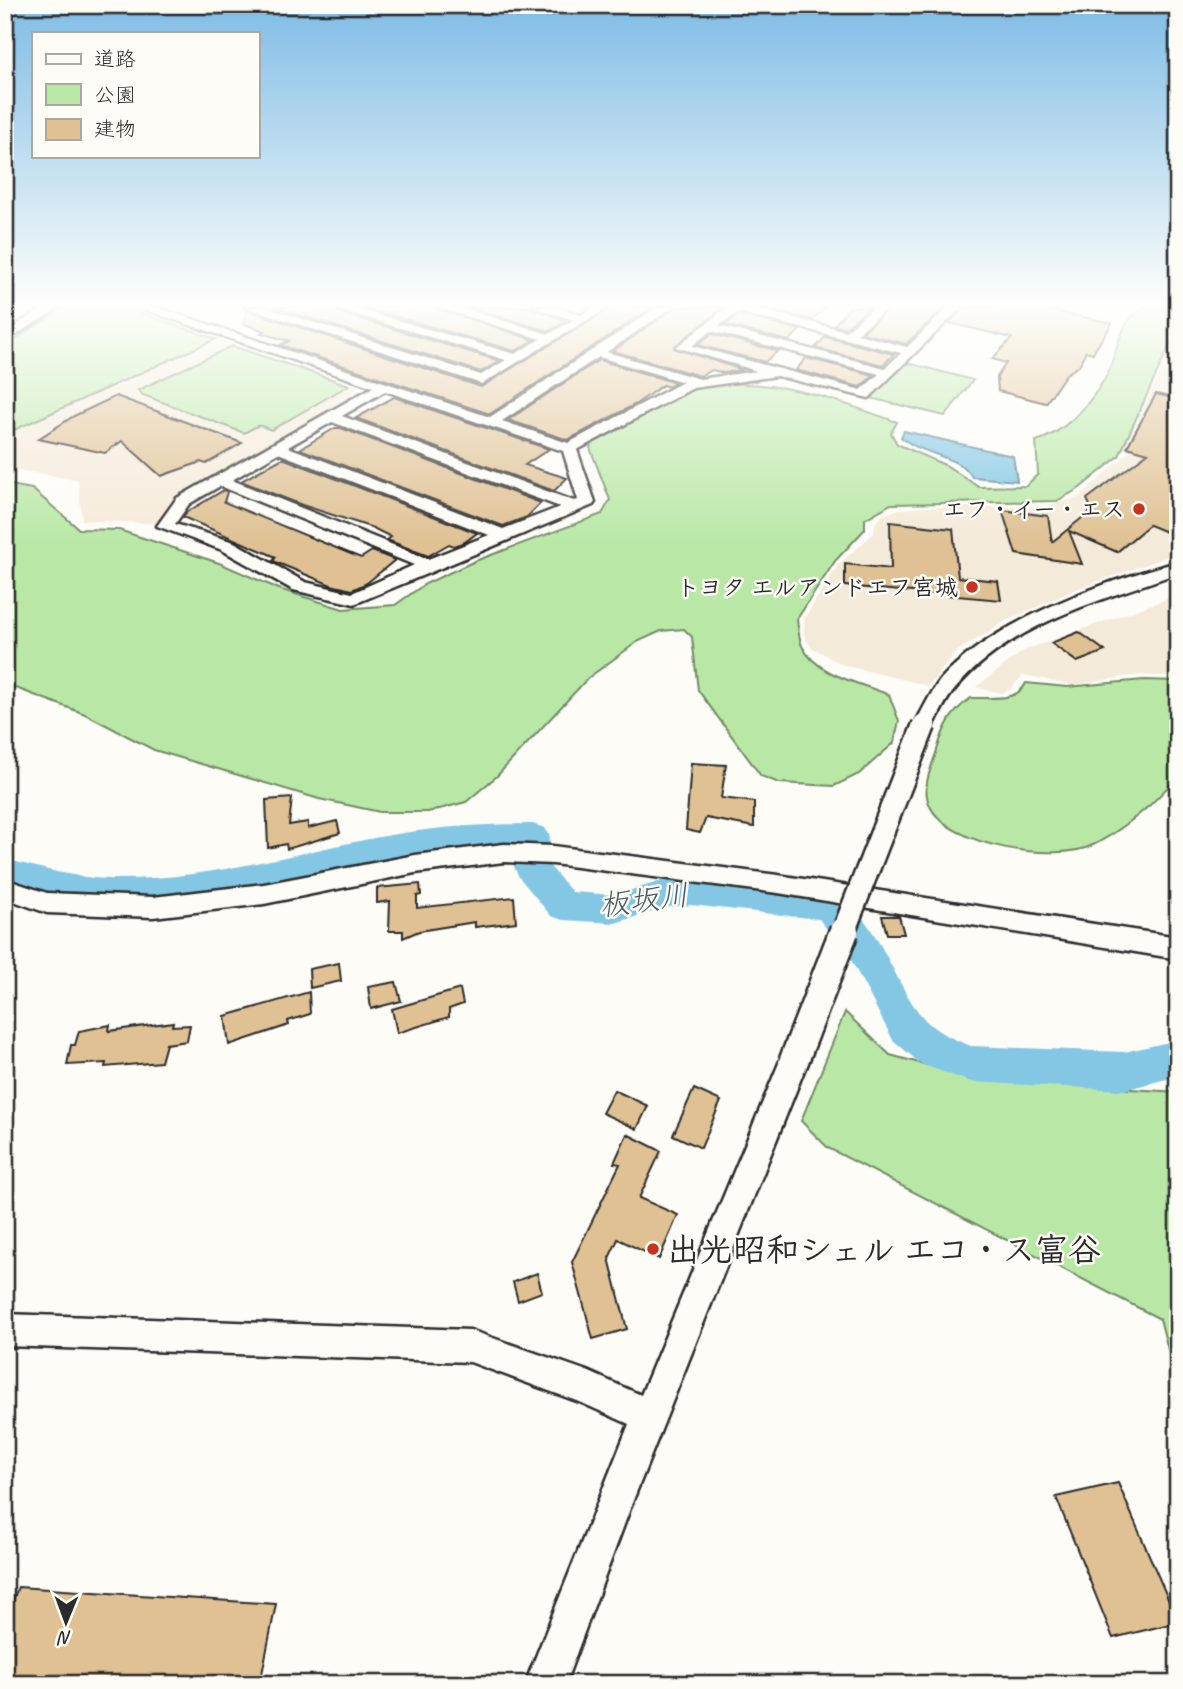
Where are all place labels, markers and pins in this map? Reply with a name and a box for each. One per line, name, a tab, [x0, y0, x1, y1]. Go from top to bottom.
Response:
place label: エフ・イー・エス	[943, 495, 1125, 524]
marker: エフ・イー・エス	[1131, 501, 1147, 517]
place label: トヨタ エルアンドエフ宮城	[676, 573, 958, 602]
marker: トヨタ エルアンドエフ宮城	[964, 579, 980, 595]
place label: 出光昭和シェル エコ・ス富谷	[667, 1229, 1101, 1271]
marker: 出光昭和シェル エコ・ス富谷	[645, 1241, 661, 1257]

